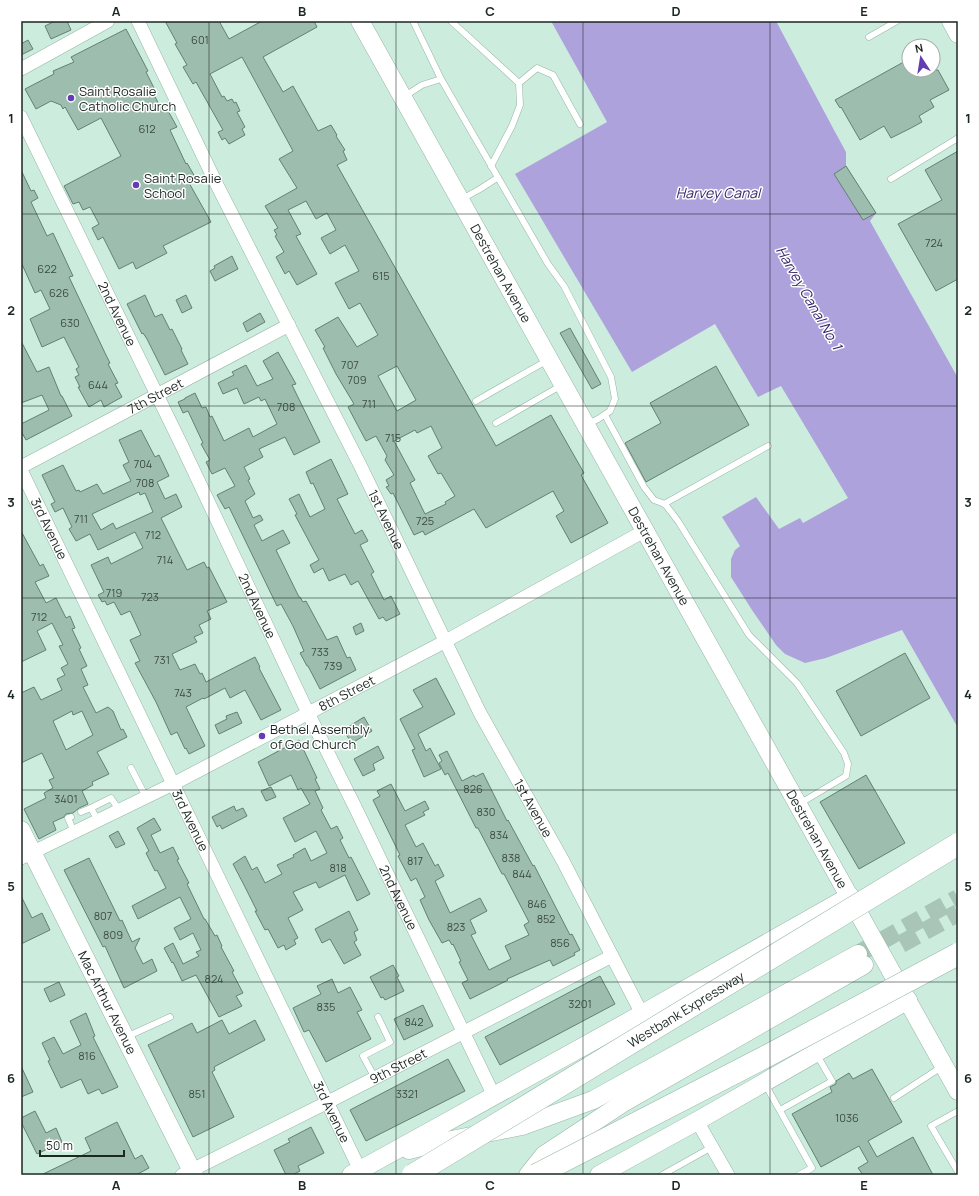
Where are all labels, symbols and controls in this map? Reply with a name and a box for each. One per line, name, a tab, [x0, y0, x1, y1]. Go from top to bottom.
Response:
text: A	[112, 2, 121, 20]
text: B	[298, 2, 306, 20]
text: C	[485, 2, 495, 20]
text: D	[671, 2, 681, 20]
text: E	[860, 2, 868, 20]
house number: 601	[191, 32, 209, 47]
north arrow	[901, 38, 941, 78]
text: N	[913, 40, 924, 56]
place label: Saint Rosalie Catholic Church	[79, 82, 176, 115]
marker: Saint Rosalie Catholic Church	[66, 93, 76, 103]
text: 1	[8, 109, 14, 127]
text: 1	[965, 109, 971, 127]
house number: 612	[138, 121, 156, 136]
place label: Saint Rosalie School	[144, 169, 222, 202]
marker: Saint Rosalie School	[131, 180, 141, 190]
water label: Harvey Canal	[676, 183, 762, 202]
street label: Destrehan Avenue	[466, 221, 536, 326]
house number: 724	[925, 235, 943, 250]
water label: Harvey Canal No. 1	[772, 242, 848, 354]
house number: 622	[37, 261, 57, 276]
house number: 615	[372, 268, 390, 283]
street label: 2nd Avenue	[94, 278, 141, 349]
house number: 626	[49, 285, 69, 300]
text: 2	[7, 301, 15, 319]
text: 2	[964, 301, 972, 319]
house number: 630	[60, 315, 80, 330]
house number: 707	[341, 357, 359, 372]
house number: 709	[347, 372, 367, 387]
street label: 7th Street	[124, 374, 186, 418]
house number: 644	[88, 377, 108, 392]
house number: 711	[362, 396, 376, 411]
house number: 708	[277, 399, 295, 414]
house number: 715	[385, 430, 401, 445]
house number: 704	[134, 456, 152, 471]
house number: 708	[136, 475, 154, 490]
street label: 1st Avenue	[364, 487, 409, 553]
text: 3	[7, 493, 15, 511]
text: 3	[964, 493, 972, 511]
street label: 3rd Avenue	[27, 495, 72, 563]
street label: Destrehan Avenue	[624, 504, 694, 609]
house number: 711	[74, 511, 88, 526]
house number: 725	[416, 513, 434, 528]
house number: 712	[145, 527, 161, 542]
house number: 714	[157, 552, 173, 567]
street label: 2nd Avenue	[234, 570, 281, 642]
house number: 719	[106, 585, 122, 600]
house number: 723	[141, 589, 159, 604]
house number: 712	[31, 609, 47, 624]
house number: 733	[311, 644, 329, 659]
house number: 731	[154, 652, 170, 667]
house number: 739	[324, 658, 342, 673]
street label: 8th Street	[315, 671, 378, 715]
text: 4	[7, 685, 15, 703]
house number: 743	[174, 685, 192, 700]
text: 4	[964, 685, 972, 703]
place label: Bethel Assembly of God Church	[270, 720, 370, 753]
marker: Bethel Assembly of God Church	[257, 731, 267, 741]
street label: 1st Avenue	[510, 776, 557, 841]
house number: 826	[463, 781, 483, 796]
street label: 3rd Avenue	[168, 786, 213, 854]
street label: Destrehan Avenue	[782, 786, 852, 892]
house number: 3401	[54, 791, 78, 806]
house number: 830	[476, 804, 496, 819]
house number: 834	[490, 827, 508, 842]
house number: 838	[502, 850, 520, 865]
house number: 817	[407, 853, 423, 868]
house number: 818	[329, 860, 347, 875]
street label: 2nd Avenue	[375, 862, 422, 933]
house number: 844	[512, 866, 532, 881]
text: 5	[7, 877, 15, 895]
text: 5	[964, 877, 972, 895]
house number: 846	[527, 896, 547, 911]
house number: 807	[94, 908, 112, 923]
house number: 852	[537, 911, 555, 926]
house number: 823	[447, 919, 465, 934]
house number: 809	[103, 927, 123, 942]
house number: 856	[550, 935, 570, 950]
street label: Mac Arthur Avenue	[74, 948, 141, 1058]
street label: Westbank Expressway	[624, 967, 748, 1052]
house number: 824	[205, 971, 223, 986]
house number: 3201	[568, 996, 592, 1011]
house number: 835	[317, 999, 335, 1014]
house number: 842	[404, 1014, 424, 1029]
street label: 9th Street	[366, 1044, 430, 1088]
house number: 816	[78, 1048, 96, 1063]
text: 6	[7, 1069, 15, 1087]
text: 6	[964, 1069, 972, 1087]
street label: 3rd Avenue	[309, 1078, 355, 1146]
house number: 851	[188, 1086, 206, 1101]
house number: 3321	[396, 1086, 418, 1101]
house number: 1036	[835, 1110, 859, 1125]
scale bar	[40, 1132, 124, 1158]
text: 50 m	[46, 1137, 73, 1154]
text: A	[112, 1176, 121, 1194]
text: B	[298, 1176, 306, 1194]
text: C	[485, 1176, 495, 1194]
text: D	[671, 1176, 681, 1194]
text: E	[860, 1176, 868, 1194]

